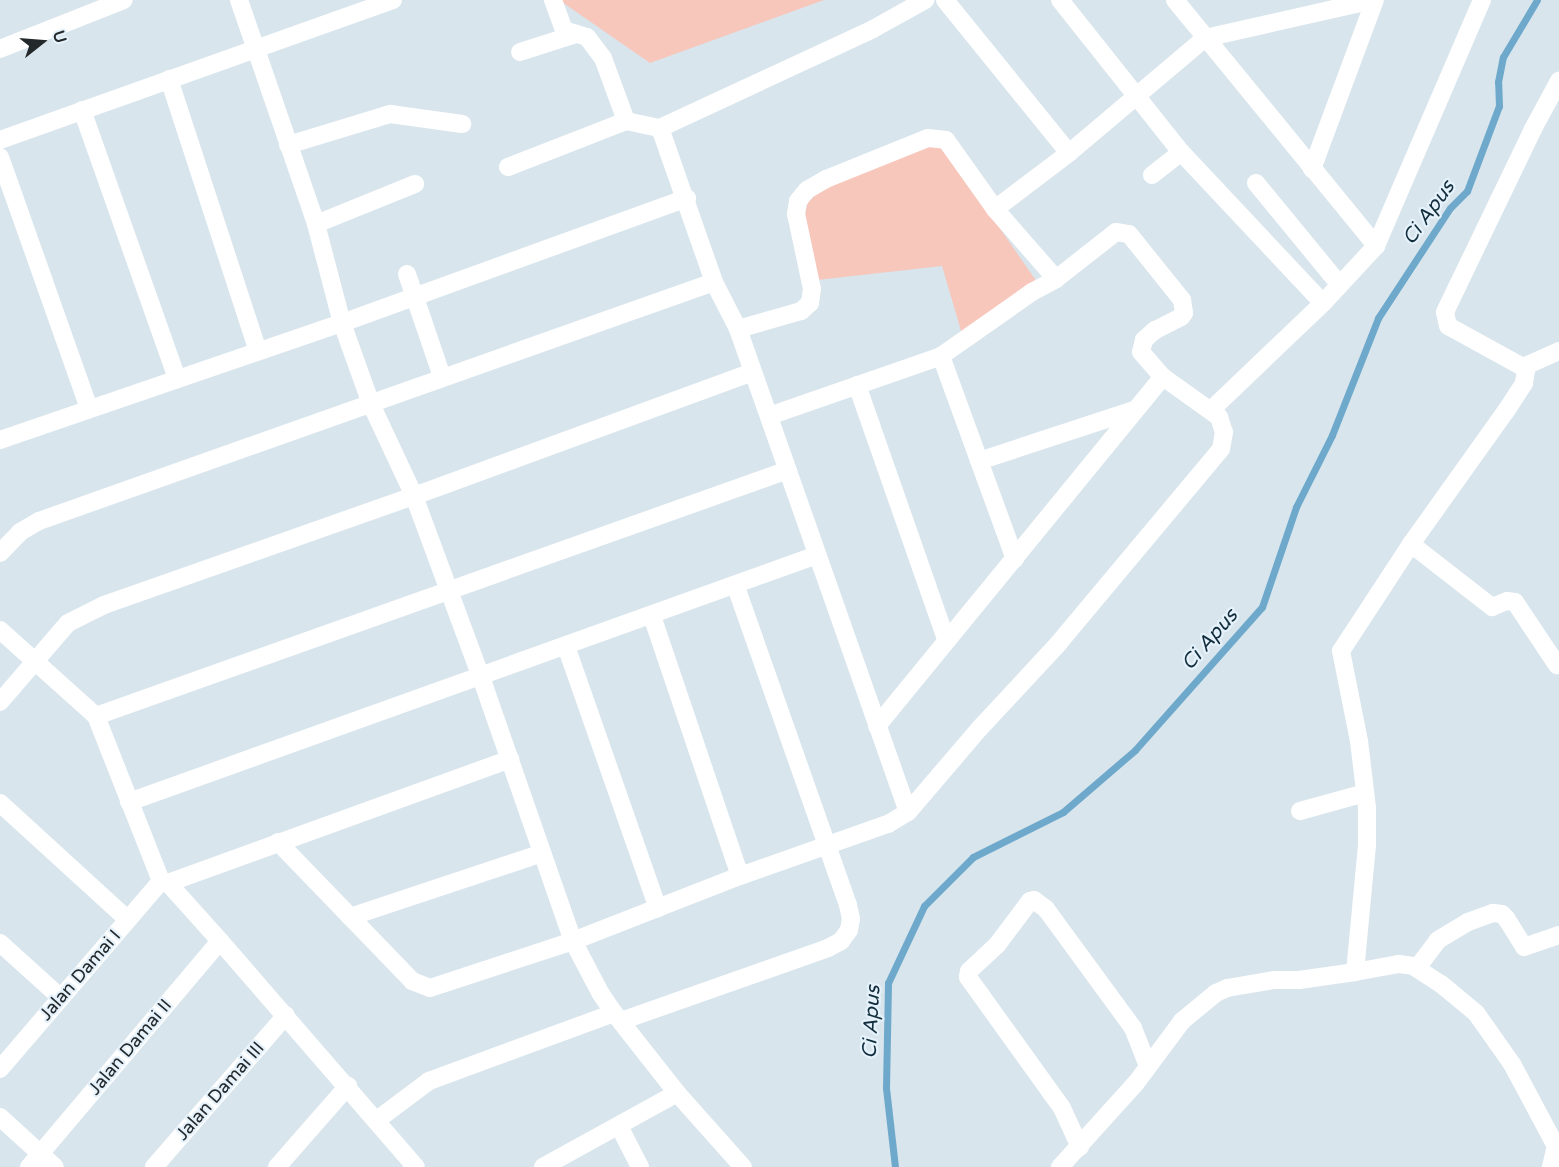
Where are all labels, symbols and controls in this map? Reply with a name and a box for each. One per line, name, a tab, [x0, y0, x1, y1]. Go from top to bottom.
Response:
north arrow	[12, 12, 72, 72]
text: U	[48, 28, 71, 45]
water label: Ci Apus	[1398, 176, 1460, 250]
water label: Ci Apus	[1177, 604, 1243, 676]
street label: Jalan Damai I	[35, 925, 125, 1025]
water label: Ci Apus	[858, 985, 886, 1059]
street label: Jalan Damai II	[84, 995, 176, 1099]
street label: Jalan Damai III	[171, 1037, 269, 1145]

